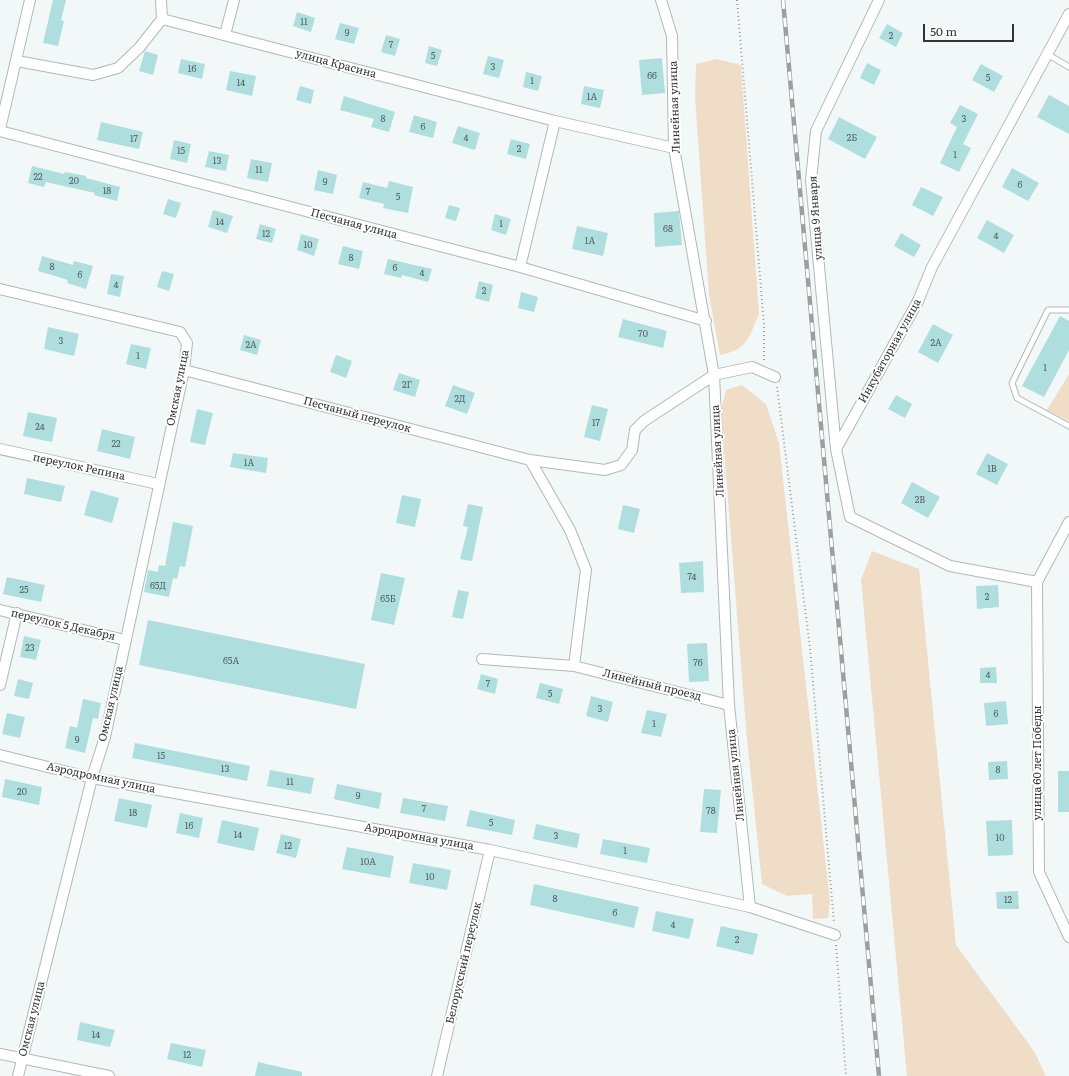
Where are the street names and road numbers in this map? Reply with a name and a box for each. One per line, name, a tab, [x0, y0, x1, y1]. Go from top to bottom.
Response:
street label: улица Красина	[294, 47, 378, 81]
street label: Линейная улица	[667, 61, 683, 153]
street label: улица 9 Января	[806, 175, 826, 261]
street label: Песчаная улица	[309, 206, 399, 242]
street label: Инкубаторная улица	[856, 297, 924, 405]
street label: Омская улица	[164, 349, 192, 427]
street label: Песчаный переулок	[302, 394, 412, 436]
street label: Линейная улица	[709, 404, 727, 498]
street label: переулок Репина	[32, 451, 126, 483]
street label: переулок 5 Декабря	[9, 607, 117, 643]
street label: Омская улица	[96, 665, 126, 743]
street label: Линейный проезд	[601, 666, 703, 704]
street label: улица 60 лет Победы	[1031, 706, 1045, 820]
street label: Линейная улица	[725, 728, 747, 822]
street label: Аэродромная улица	[45, 760, 157, 796]
street label: Аэродромная улица	[363, 821, 475, 853]
street label: Белорусский переулок	[444, 901, 484, 1025]
street label: Омская улица	[16, 980, 48, 1058]

